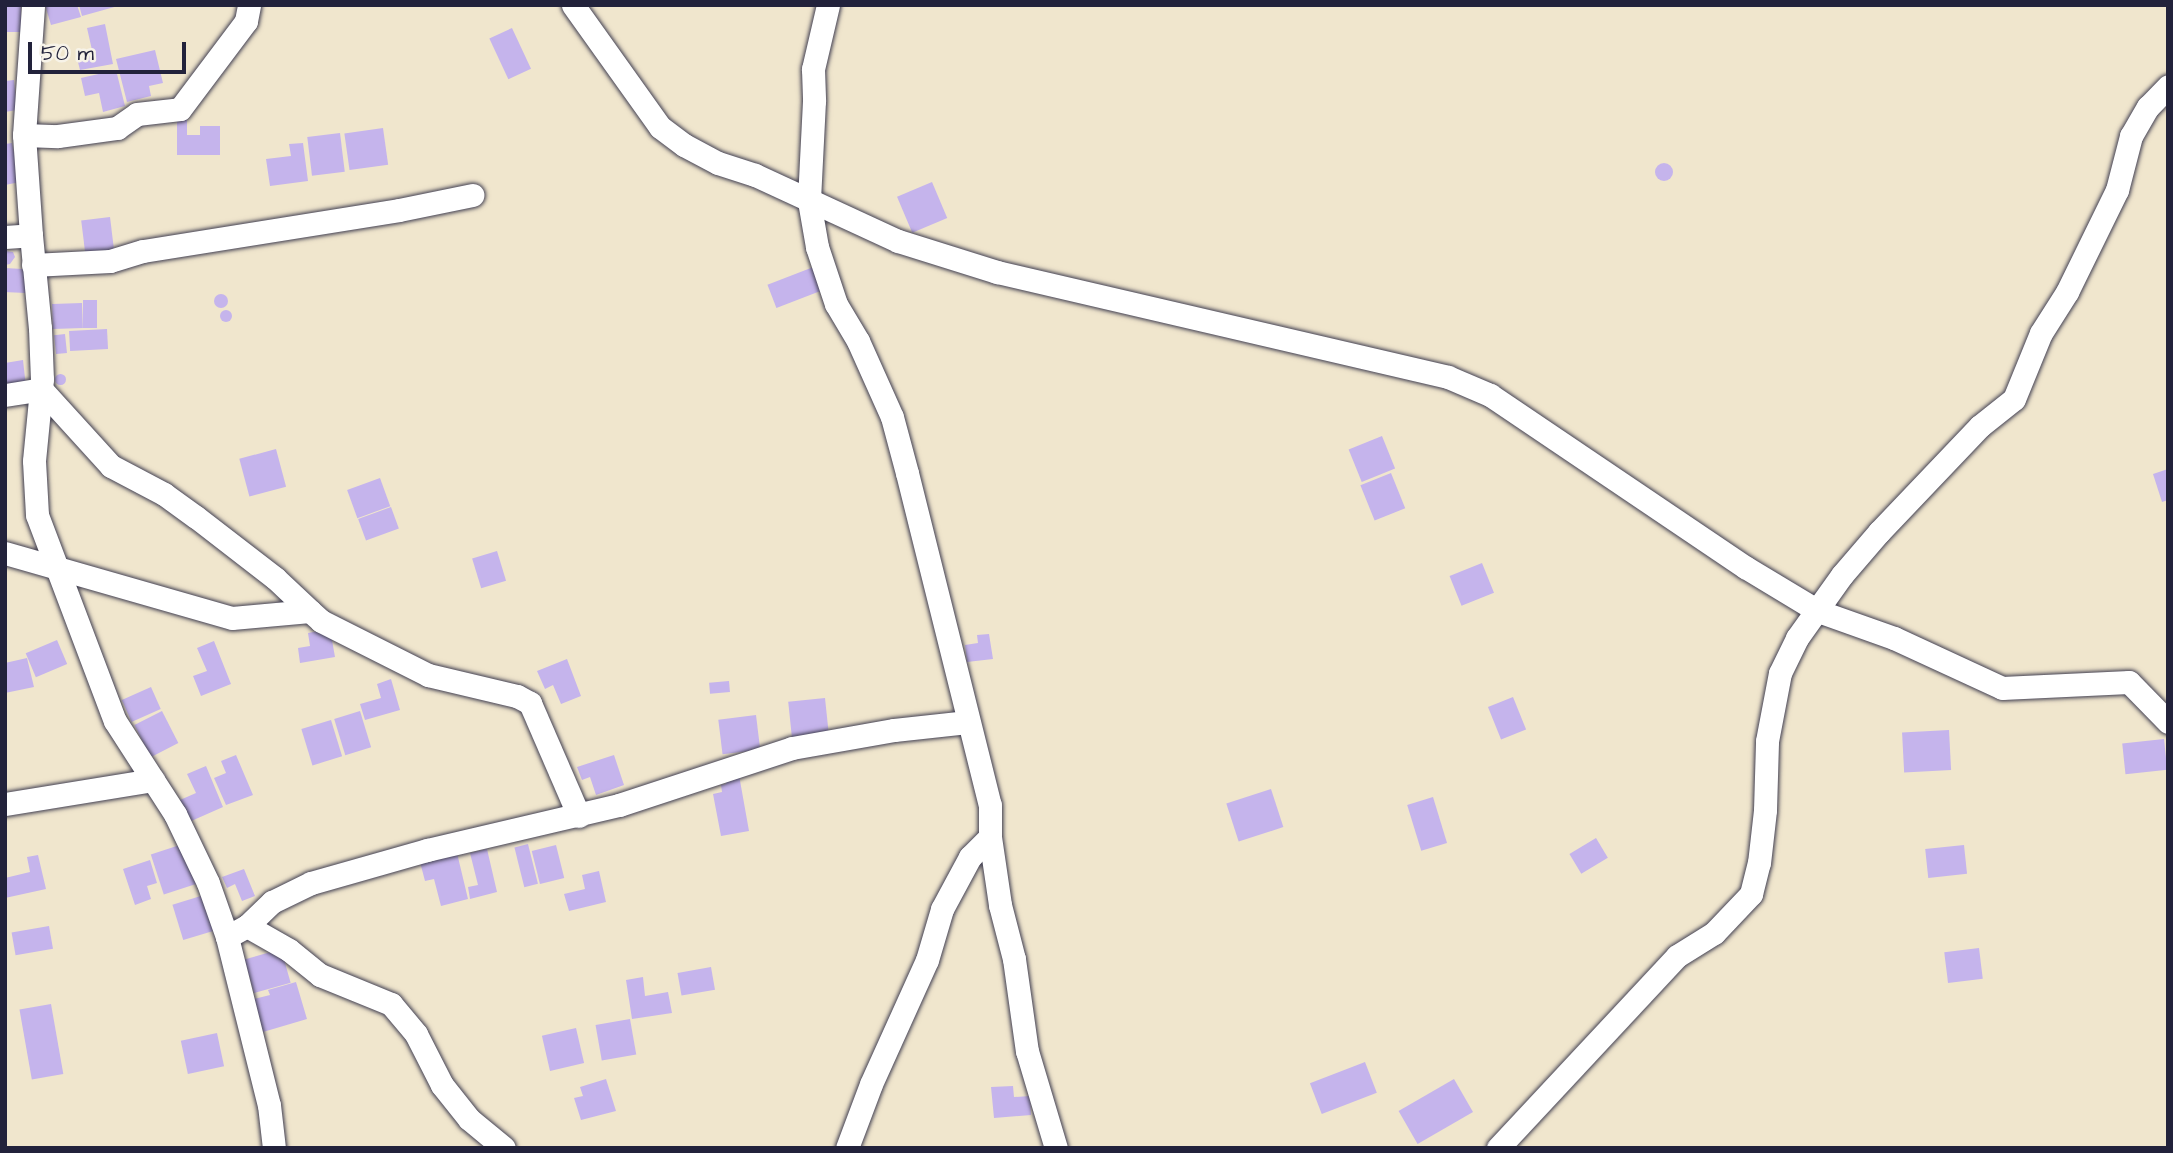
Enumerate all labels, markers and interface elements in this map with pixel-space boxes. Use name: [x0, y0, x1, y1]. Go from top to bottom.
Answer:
scale bar: [32, 28, 189, 72]
text: 50 m: [41, 39, 94, 68]

